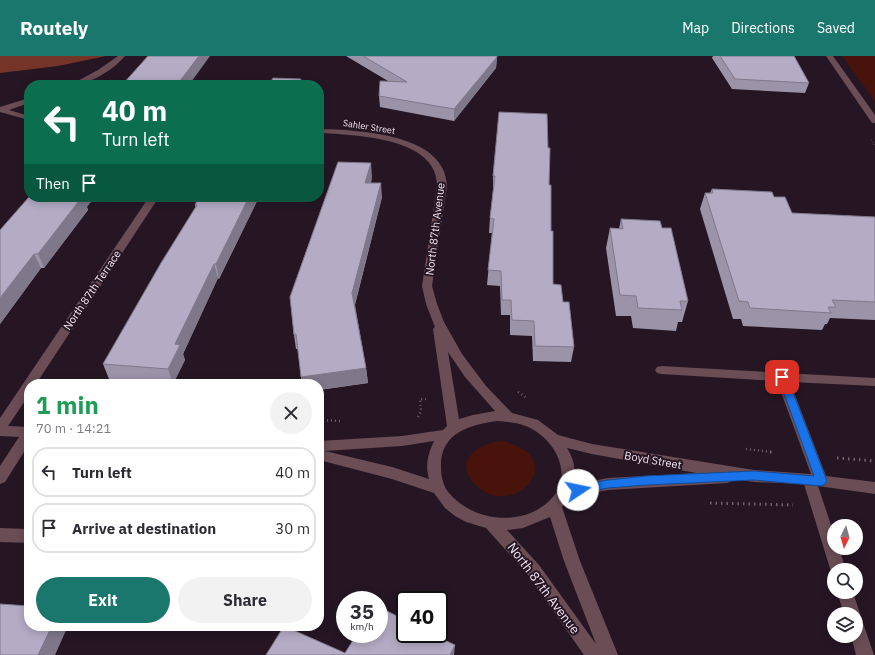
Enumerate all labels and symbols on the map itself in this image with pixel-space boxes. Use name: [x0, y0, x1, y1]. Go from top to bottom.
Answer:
street label: Sahler Street: [342, 117, 396, 136]
street label: North 87th Avenue: [422, 182, 448, 276]
street label: North 87th Terrace: [60, 247, 124, 333]
pin: [765, 360, 799, 394]
street label: Boyd Street: [623, 448, 683, 472]
position arrow: [557, 469, 599, 511]
north arrow: [827, 519, 863, 555]
street label: North 87th Avenue: [504, 539, 584, 637]
speed limit sign: 40: [396, 591, 448, 643]

